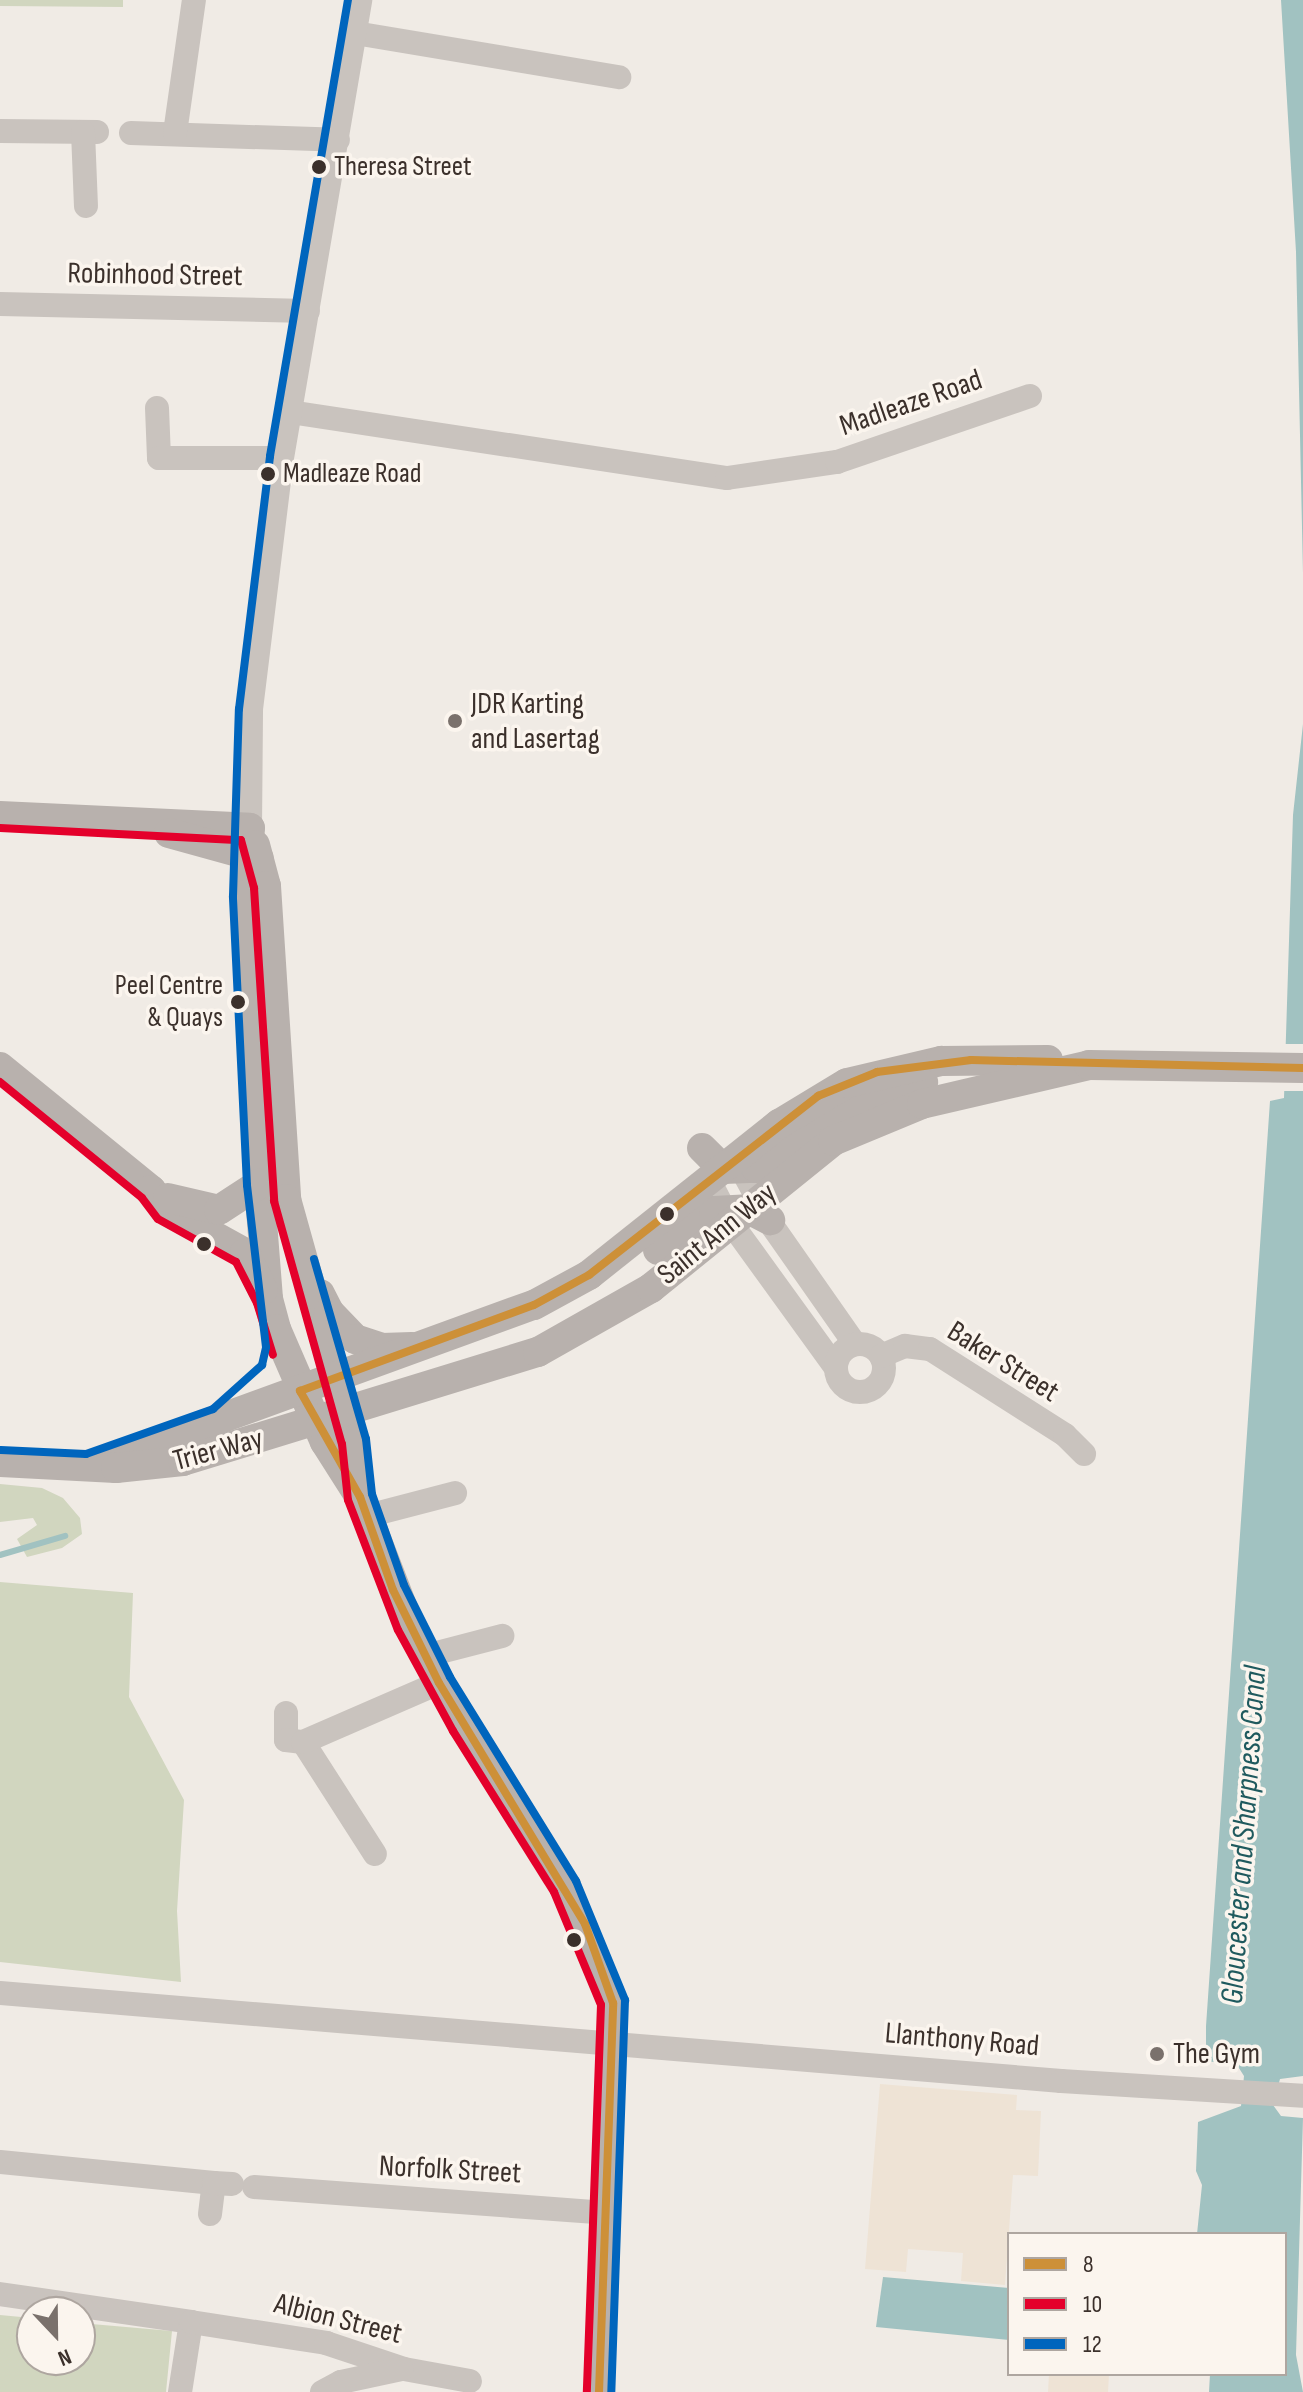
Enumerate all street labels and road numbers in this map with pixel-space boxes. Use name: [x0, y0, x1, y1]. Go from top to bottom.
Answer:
street label: Robinhood Street: [67, 255, 243, 295]
street label: Madleaze Road: [835, 362, 987, 444]
street label: Saint Ann Way: [650, 1175, 784, 1293]
street label: Baker Street: [941, 1314, 1065, 1410]
street label: Trier Way: [169, 1421, 267, 1479]
street label: Llanthony Road: [883, 2015, 1041, 2065]
street label: Norfolk Street: [378, 2148, 522, 2192]
street label: Albion Street: [270, 2286, 406, 2352]

